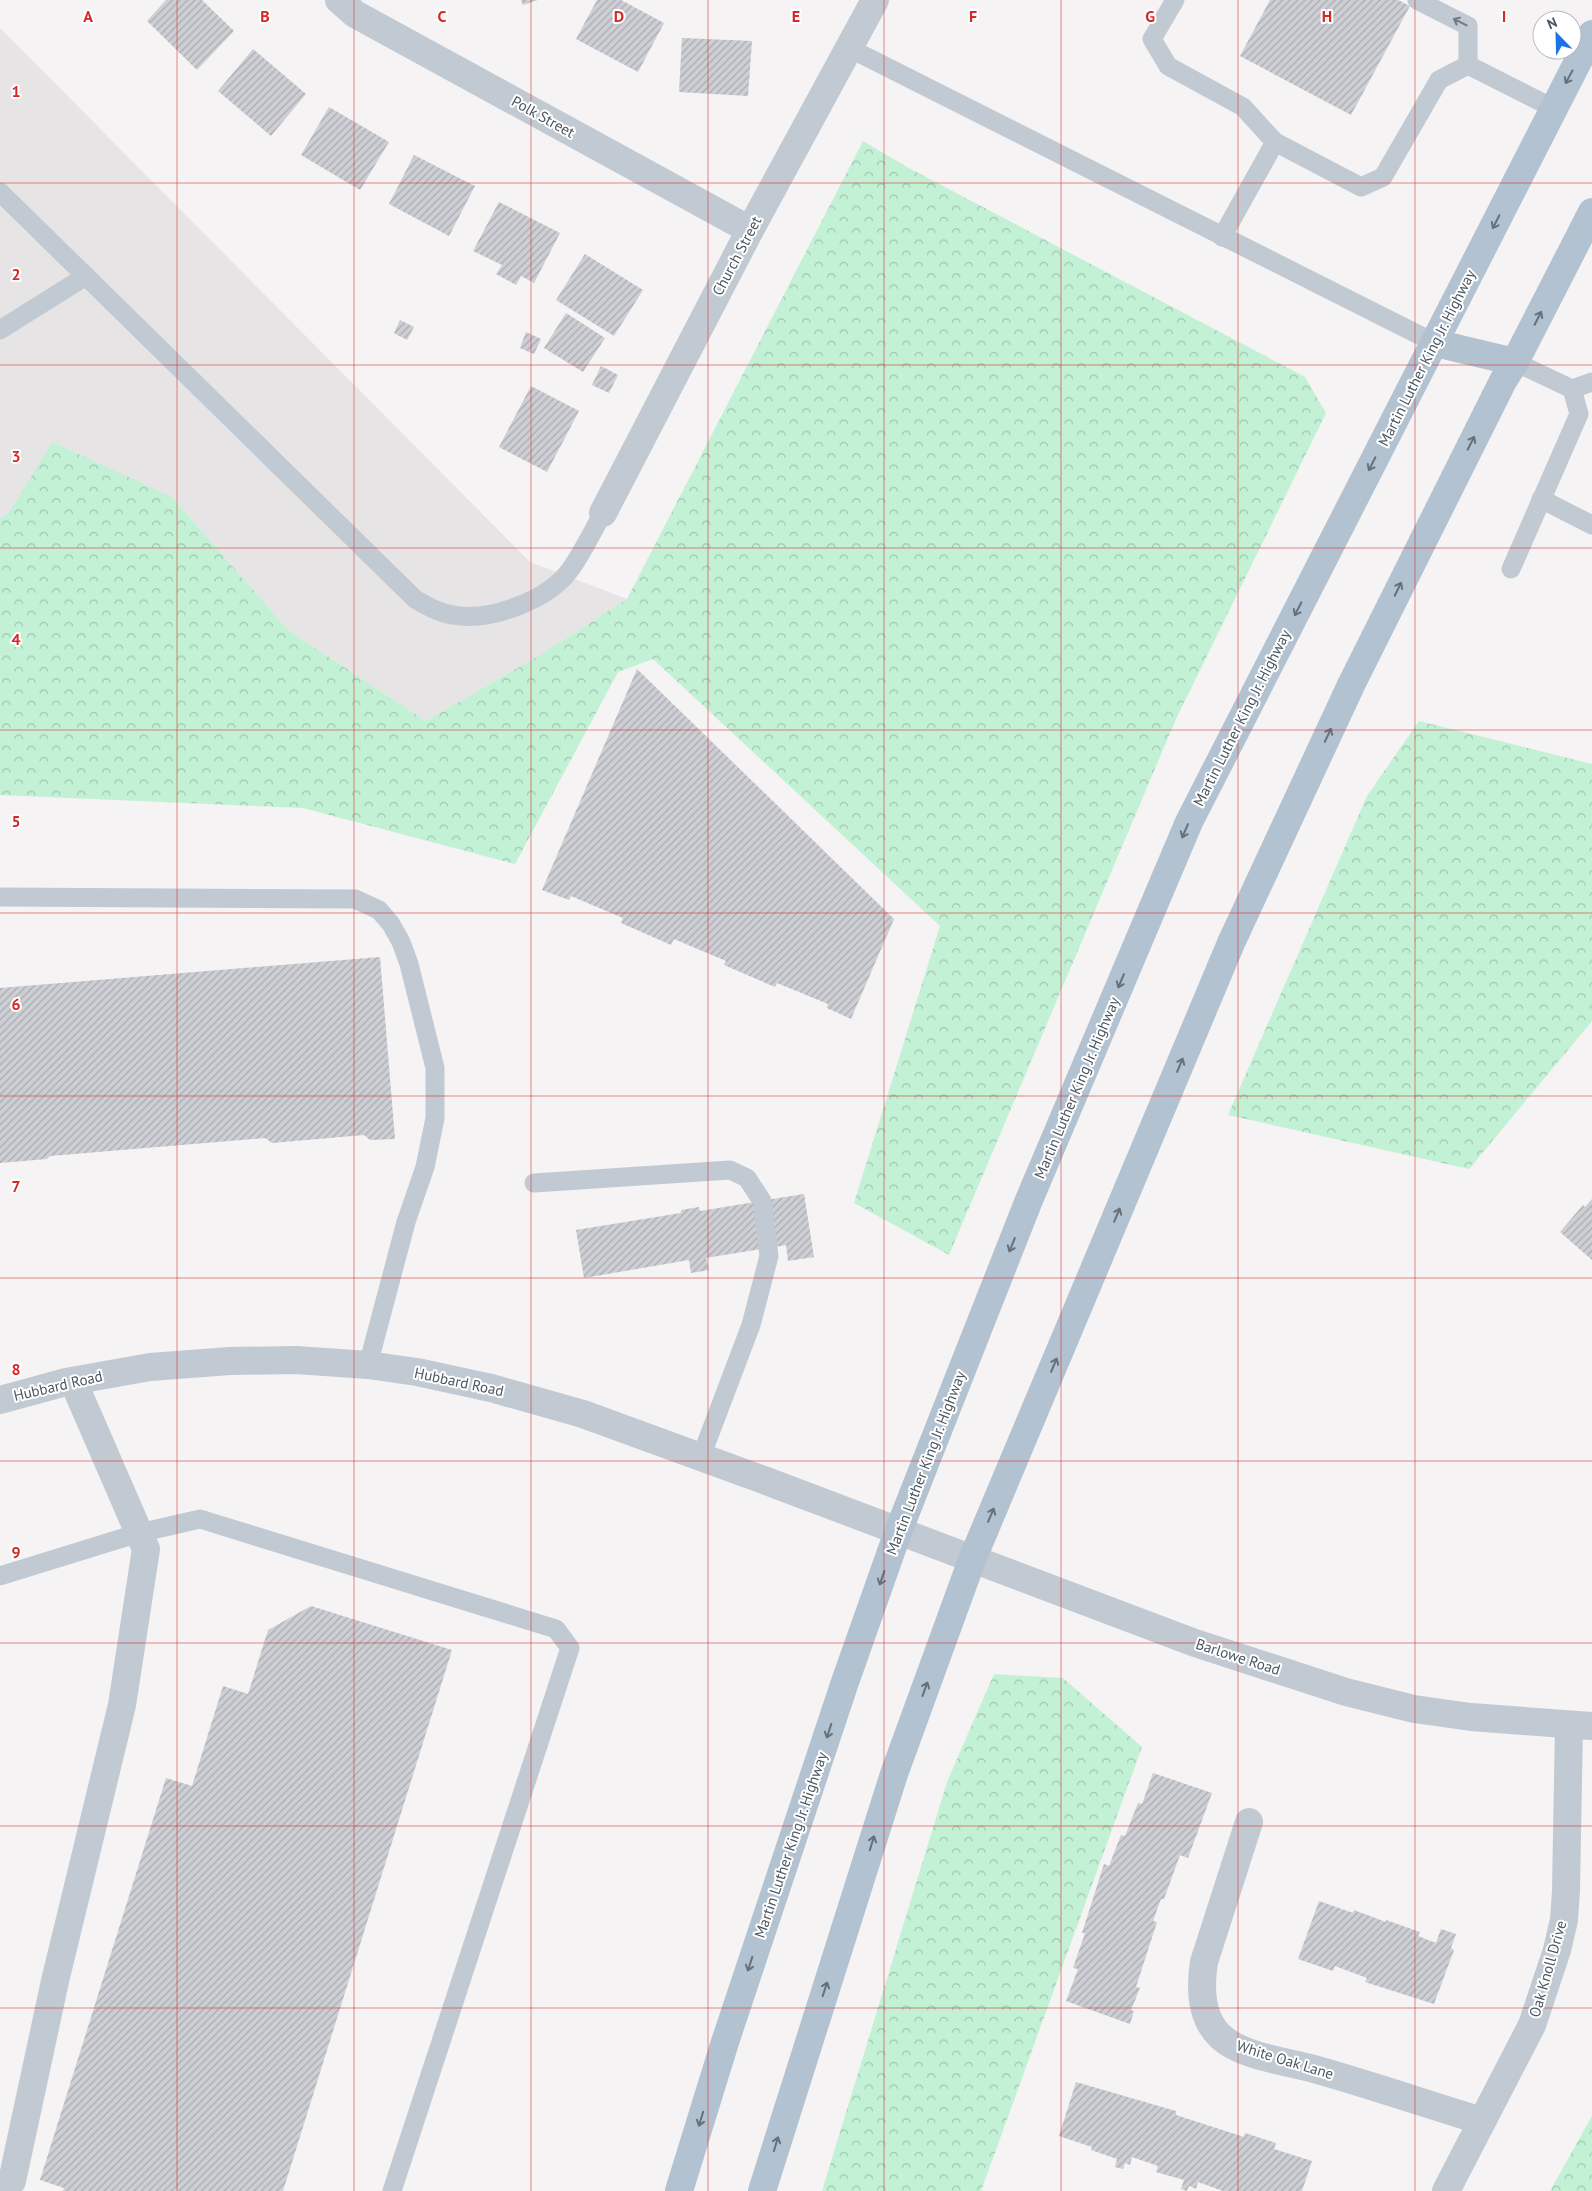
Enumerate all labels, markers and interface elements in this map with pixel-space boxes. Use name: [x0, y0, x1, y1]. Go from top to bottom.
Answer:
text: A: [83, 6, 93, 26]
text: B: [260, 6, 270, 26]
text: C: [438, 6, 447, 26]
text: D: [614, 6, 624, 26]
text: E: [792, 6, 800, 26]
text: F: [969, 6, 977, 26]
text: G: [1145, 6, 1155, 26]
text: H: [1322, 6, 1332, 26]
text: I: [1502, 6, 1506, 26]
north arrow: [1532, 10, 1582, 60]
text: N: [1544, 13, 1560, 33]
one-way arrow: [1453, 17, 1468, 26]
one-way arrow: [1564, 69, 1573, 84]
text: 1: [11, 81, 21, 101]
street label: Polk Street: [508, 91, 578, 142]
street label: Church Street: [708, 213, 765, 299]
one-way arrow: [1490, 214, 1500, 229]
text: 2: [11, 264, 21, 284]
street label: Martin Luther King Jr. Highway: [1374, 266, 1479, 449]
one-way arrow: [1533, 311, 1543, 326]
one-way arrow: [1466, 436, 1476, 451]
text: 3: [11, 446, 21, 466]
one-way arrow: [1367, 456, 1376, 471]
one-way arrow: [1394, 581, 1404, 596]
one-way arrow: [1293, 601, 1303, 616]
street label: Martin Luther King Jr. Highway: [1189, 626, 1294, 809]
text: 4: [11, 629, 21, 649]
one-way arrow: [1324, 728, 1333, 743]
text: 5: [11, 811, 21, 831]
one-way arrow: [1179, 823, 1189, 838]
one-way arrow: [1116, 973, 1126, 988]
text: 6: [11, 994, 21, 1014]
street label: Martin Luther King Jr. Highway: [1030, 994, 1123, 1182]
one-way arrow: [1175, 1058, 1185, 1073]
text: 7: [11, 1176, 21, 1196]
one-way arrow: [1112, 1208, 1122, 1223]
one-way arrow: [1006, 1237, 1016, 1252]
one-way arrow: [1050, 1357, 1059, 1372]
text: 8: [11, 1359, 21, 1379]
street label: Hubbard Road: [413, 1363, 505, 1400]
street label: Hubbard Road: [12, 1366, 104, 1405]
street label: Martin Luther King Jr. Highway: [882, 1368, 969, 1558]
one-way arrow: [987, 1507, 996, 1523]
text: 9: [11, 1542, 21, 1562]
one-way arrow: [877, 1569, 886, 1585]
street label: Barlowe Road: [1193, 1634, 1283, 1679]
one-way arrow: [921, 1682, 930, 1697]
one-way arrow: [824, 1723, 833, 1739]
street label: Martin Luther King Jr. Highway: [750, 1749, 831, 1940]
one-way arrow: [868, 1835, 878, 1851]
street label: Oak Knoll Drive: [1525, 1918, 1570, 2019]
one-way arrow: [745, 1956, 755, 1972]
one-way arrow: [821, 1982, 830, 1998]
street label: White Oak Lane: [1234, 2036, 1336, 2083]
one-way arrow: [695, 2111, 705, 2127]
one-way arrow: [772, 2137, 781, 2153]

